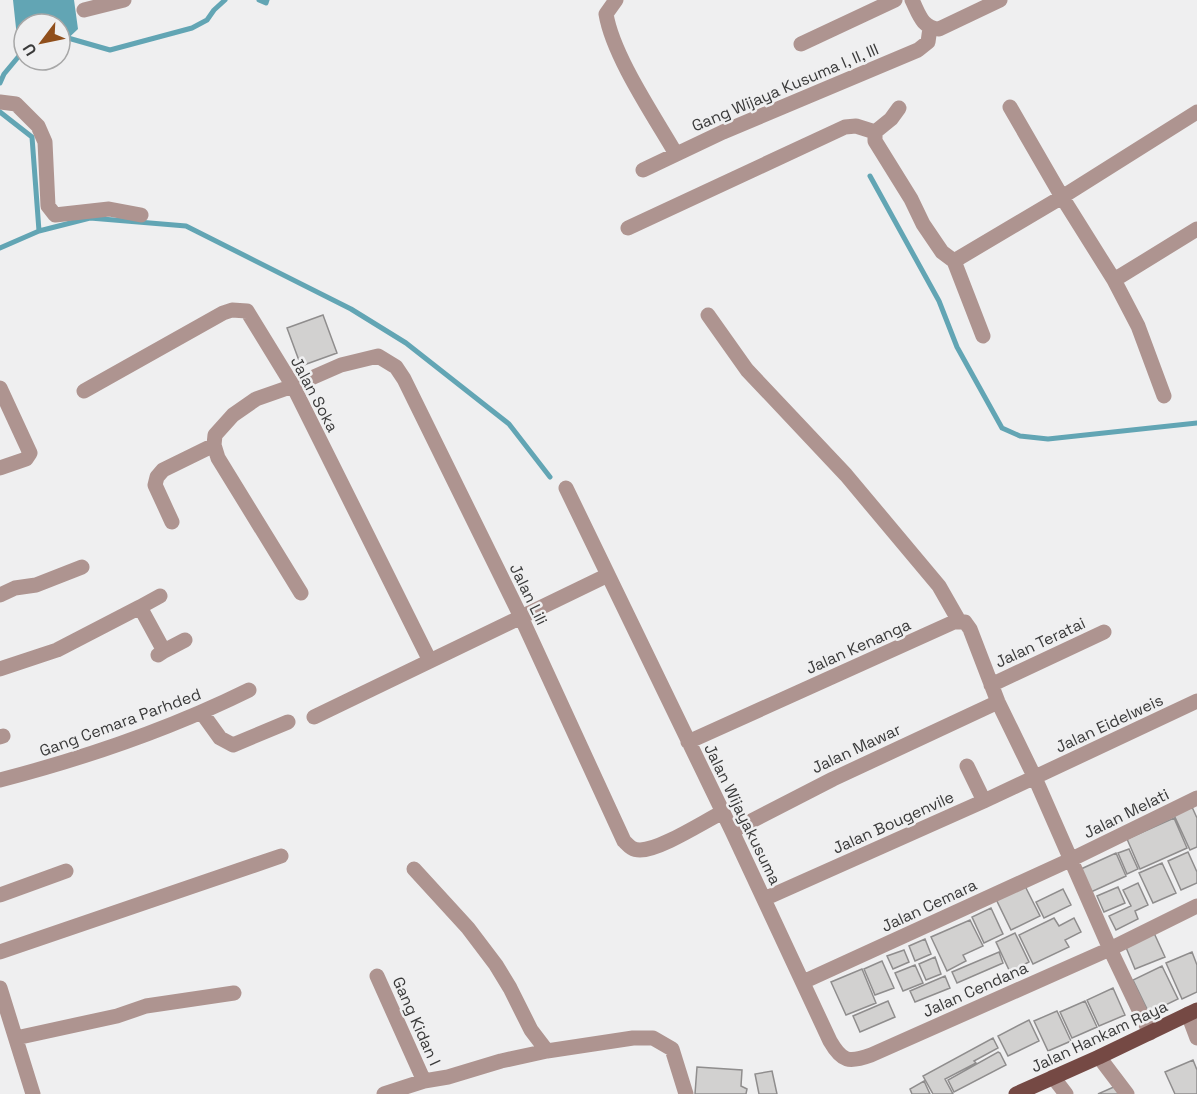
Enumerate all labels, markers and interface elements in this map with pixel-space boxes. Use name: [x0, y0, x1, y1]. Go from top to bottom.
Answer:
north arrow: [12, 12, 72, 72]
street label: Gang Wijaya Kusuma I, II, III: [689, 38, 882, 136]
text: U: [18, 40, 41, 60]
street label: Jalan Soka: [286, 353, 343, 436]
street label: Jalan Lili: [505, 560, 552, 628]
street label: Jalan Teratai: [992, 612, 1089, 672]
street label: Jalan Kenanga: [803, 614, 914, 679]
street label: Gang Cemara Parhded: [37, 683, 204, 761]
street label: Jalan Eidelweis: [1052, 689, 1166, 758]
street label: Jalan Mawar: [808, 719, 904, 778]
street label: Jalan Wijayakusuma: [699, 740, 786, 888]
street label: Jalan Melati: [1080, 784, 1172, 843]
street label: Jalan Bougenvile: [829, 786, 957, 859]
street label: Jalan Cemara: [878, 874, 980, 937]
street label: Jalan Cendana: [919, 957, 1031, 1022]
street label: Gang Kidan I: [388, 974, 445, 1069]
street label: Jalan Hankam Raya: [1028, 996, 1171, 1077]

